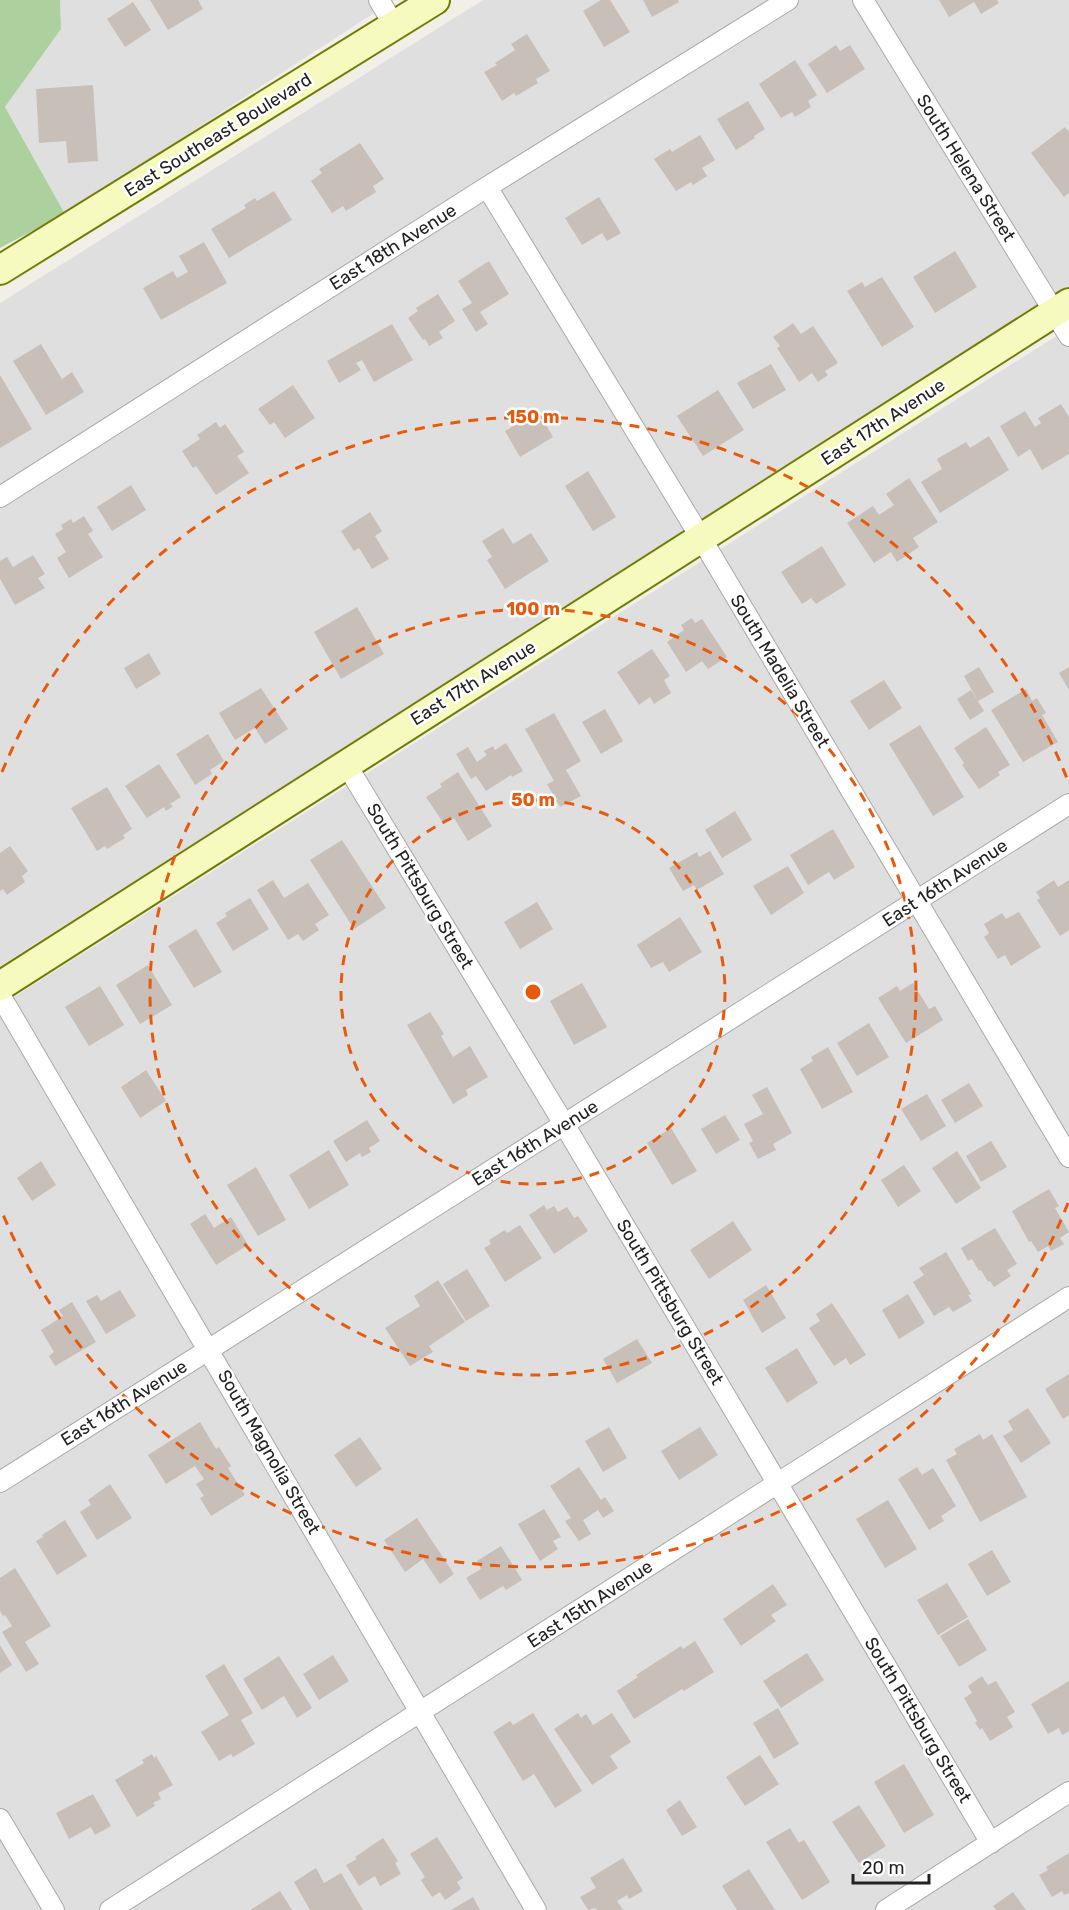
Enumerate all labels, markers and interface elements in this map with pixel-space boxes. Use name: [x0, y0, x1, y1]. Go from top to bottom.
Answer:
street label: East Southeast Boulevard: [120, 68, 316, 202]
street label: South Helena Street: [912, 90, 1020, 246]
street label: East 18th Avenue: [325, 199, 461, 295]
street label: East 17th Avenue: [817, 374, 949, 470]
text: 150 m: [506, 406, 560, 428]
street label: South Madelia Street: [726, 590, 834, 752]
text: 100 m: [506, 598, 560, 620]
street label: East 17th Avenue: [406, 636, 540, 730]
text: 50 m: [511, 789, 555, 811]
street label: South Pittsburg Street: [362, 799, 478, 973]
street label: East 16th Avenue: [878, 834, 1012, 932]
centre of rings: [523, 982, 543, 1002]
street label: East 16th Avenue: [468, 1095, 602, 1191]
street label: South Pittsburg Street: [612, 1215, 728, 1389]
street label: East 16th Avenue: [57, 1355, 191, 1451]
street label: South Magnolia Street: [213, 1366, 325, 1538]
street label: East 15th Avenue: [523, 1555, 657, 1653]
street label: South Pittsburg Street: [860, 1633, 976, 1807]
scale bar: [853, 1847, 930, 1885]
text: 20 m: [862, 1857, 904, 1879]

